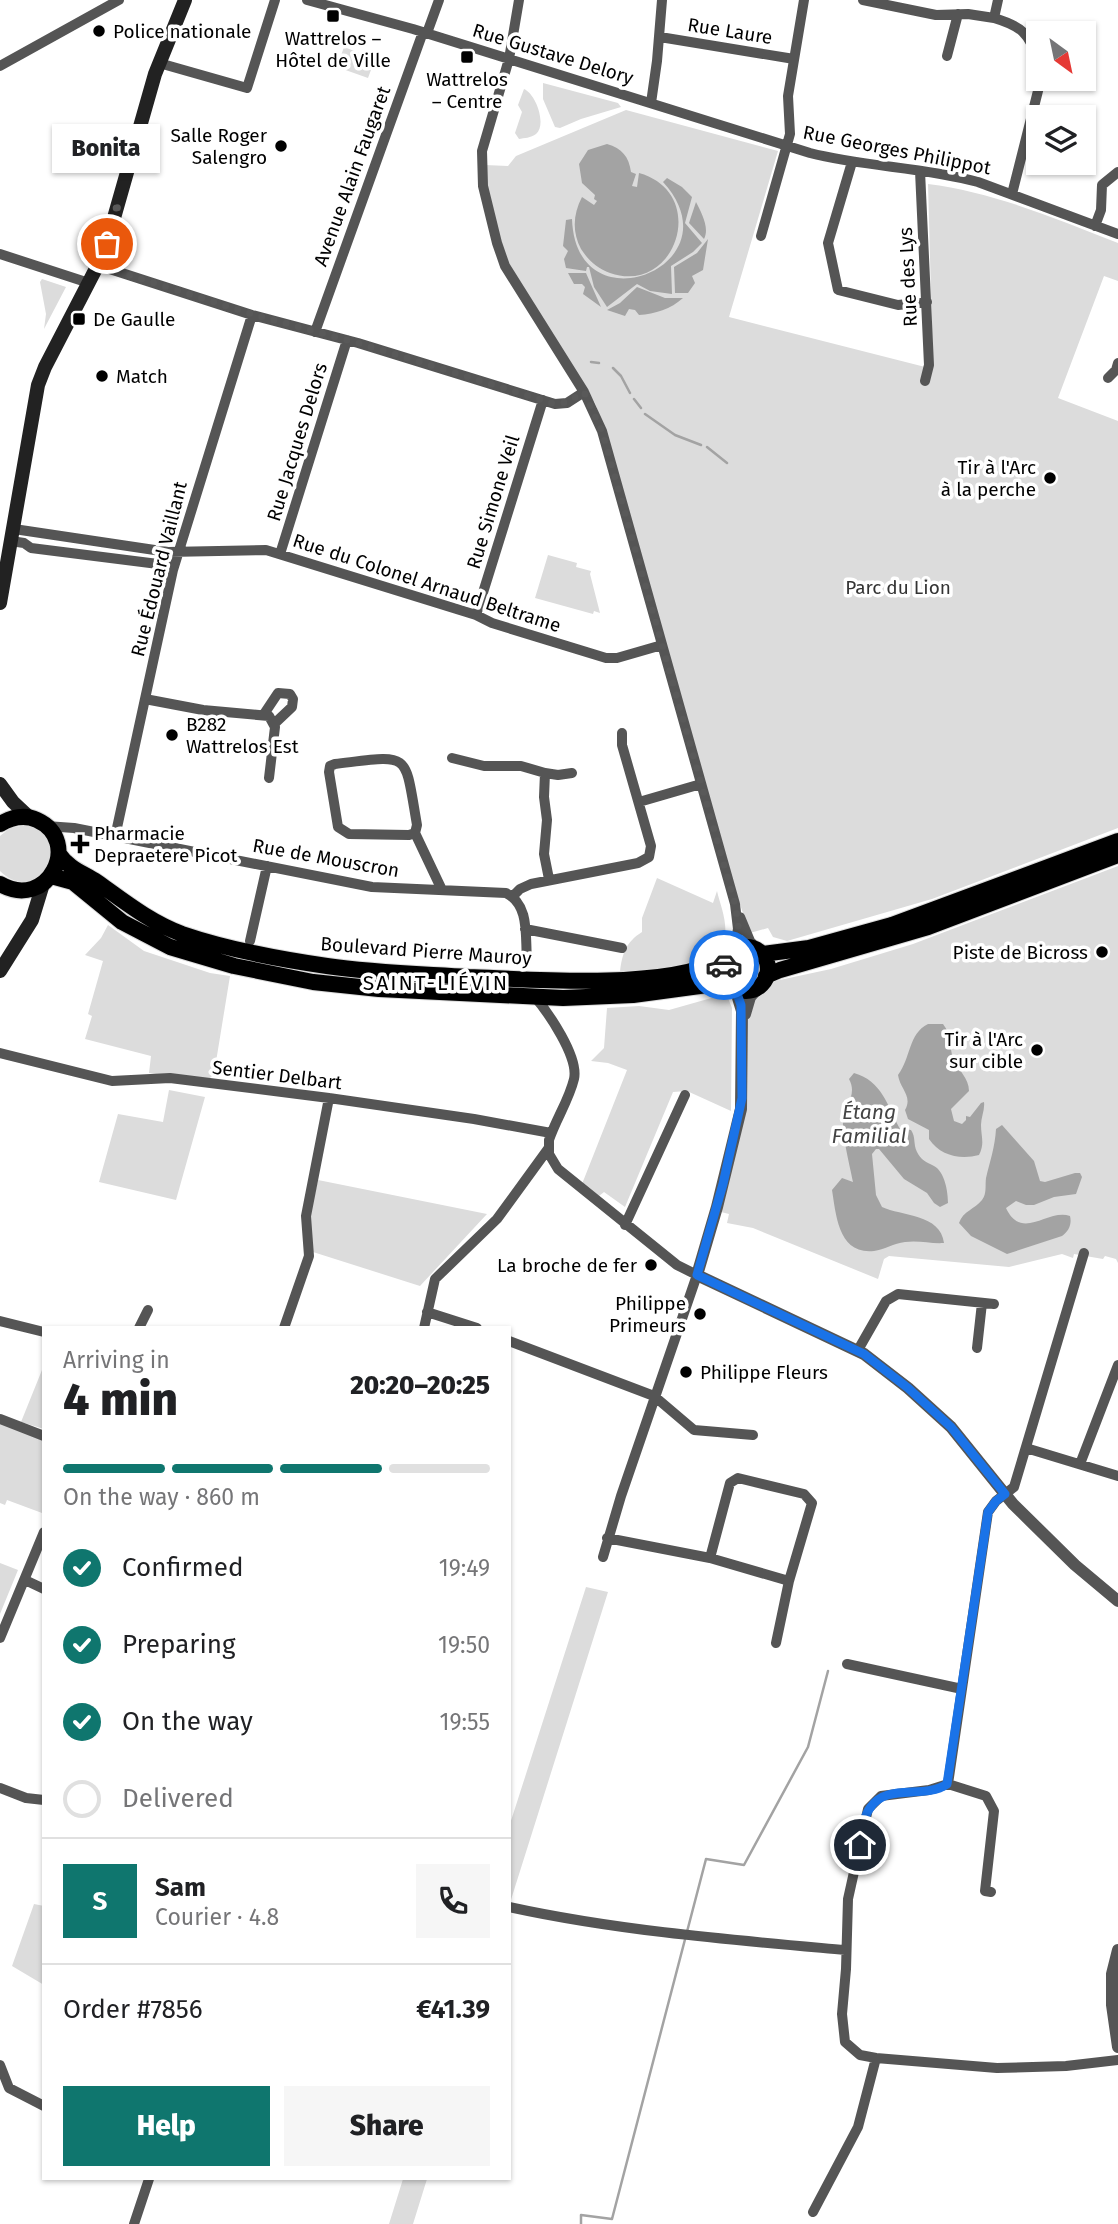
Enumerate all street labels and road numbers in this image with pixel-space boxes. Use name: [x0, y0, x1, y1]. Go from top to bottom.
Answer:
street label: Rue Laure: [686, 13, 774, 49]
street label: Rue Gustave Delory: [470, 19, 637, 90]
street label: Avenue Alain Faugaret: [309, 83, 395, 269]
street label: Rue Georges Philippot: [801, 121, 993, 180]
street label: Rue des Lys: [894, 226, 922, 327]
street label: Rue Jacques Delors: [262, 360, 332, 524]
street label: Rue Simone Veil: [462, 432, 524, 572]
street label: Rue Édouard Vaillant: [126, 479, 192, 659]
street label: Rue du Colonel Arnaud Beltrame: [290, 529, 564, 637]
street label: Rue de Mouscron: [251, 834, 401, 882]
street label: Boulevard Pierre Mauroy: [320, 932, 533, 970]
street label: Sentier Delbart: [211, 1056, 343, 1094]

